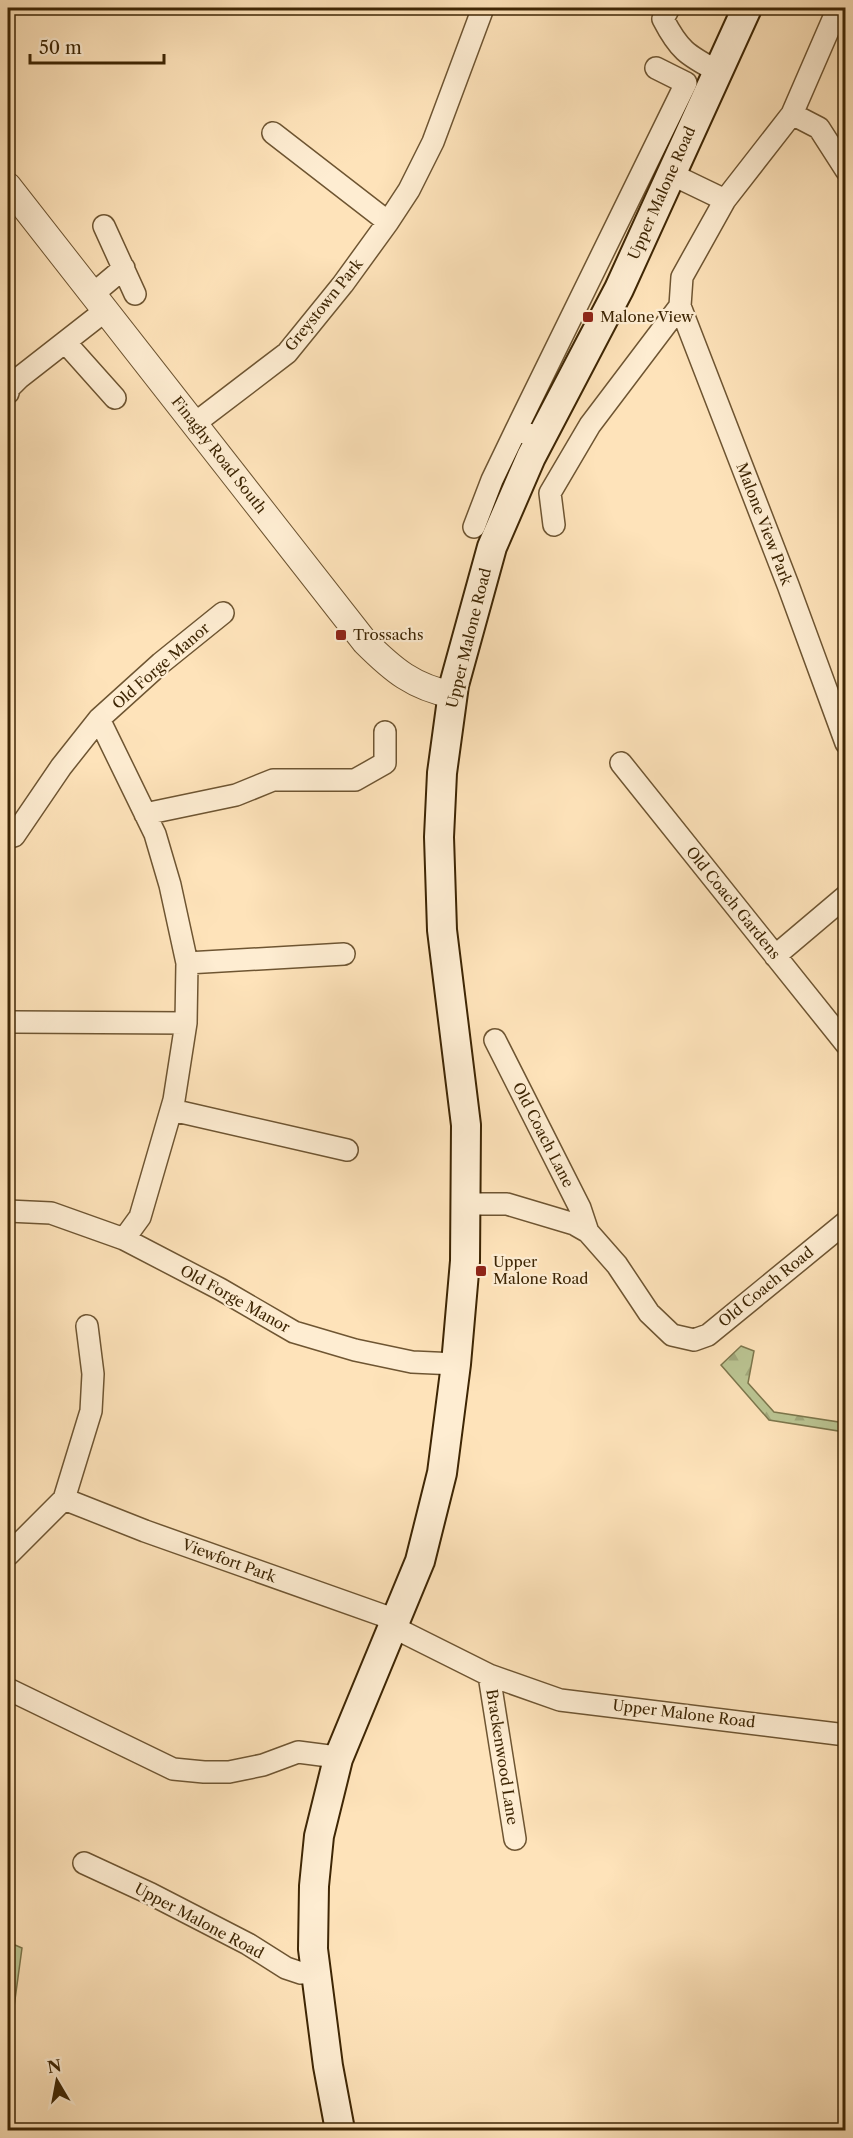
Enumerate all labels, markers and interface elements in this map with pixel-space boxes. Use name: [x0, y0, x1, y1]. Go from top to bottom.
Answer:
scale bar: [30, 27, 164, 65]
text: 50 m: [39, 37, 82, 59]
street label: Upper Malone Road: [624, 123, 699, 262]
street label: Greystown Park: [281, 254, 367, 355]
place label: Malone View: [600, 307, 694, 326]
marker: Malone View: [581, 310, 595, 324]
street label: Finaghy Road South: [168, 392, 271, 518]
street label: Malone View Park: [732, 460, 797, 589]
street label: Upper Malone Road: [442, 566, 495, 710]
street label: Old Forge Manor: [108, 618, 214, 713]
place label: Trossachs: [353, 625, 423, 644]
marker: Trossachs: [334, 628, 348, 642]
street label: Old Coach Gardens: [682, 843, 785, 963]
street label: Old Coach Lane: [509, 1079, 578, 1190]
street label: Old Coach Road: [714, 1242, 817, 1331]
place label: Upper Malone Road: [493, 1252, 588, 1288]
street label: Old Forge Manor: [177, 1261, 294, 1337]
marker: Upper Malone Road: [474, 1264, 488, 1278]
street label: Viewfort Park: [179, 1534, 280, 1587]
street label: Brackenwood Lane: [482, 1688, 523, 1826]
street label: Upper Malone Road: [612, 1695, 756, 1732]
street label: Upper Malone Road: [131, 1878, 267, 1963]
north arrow: [27, 2051, 87, 2111]
text: N: [46, 2055, 63, 2077]

